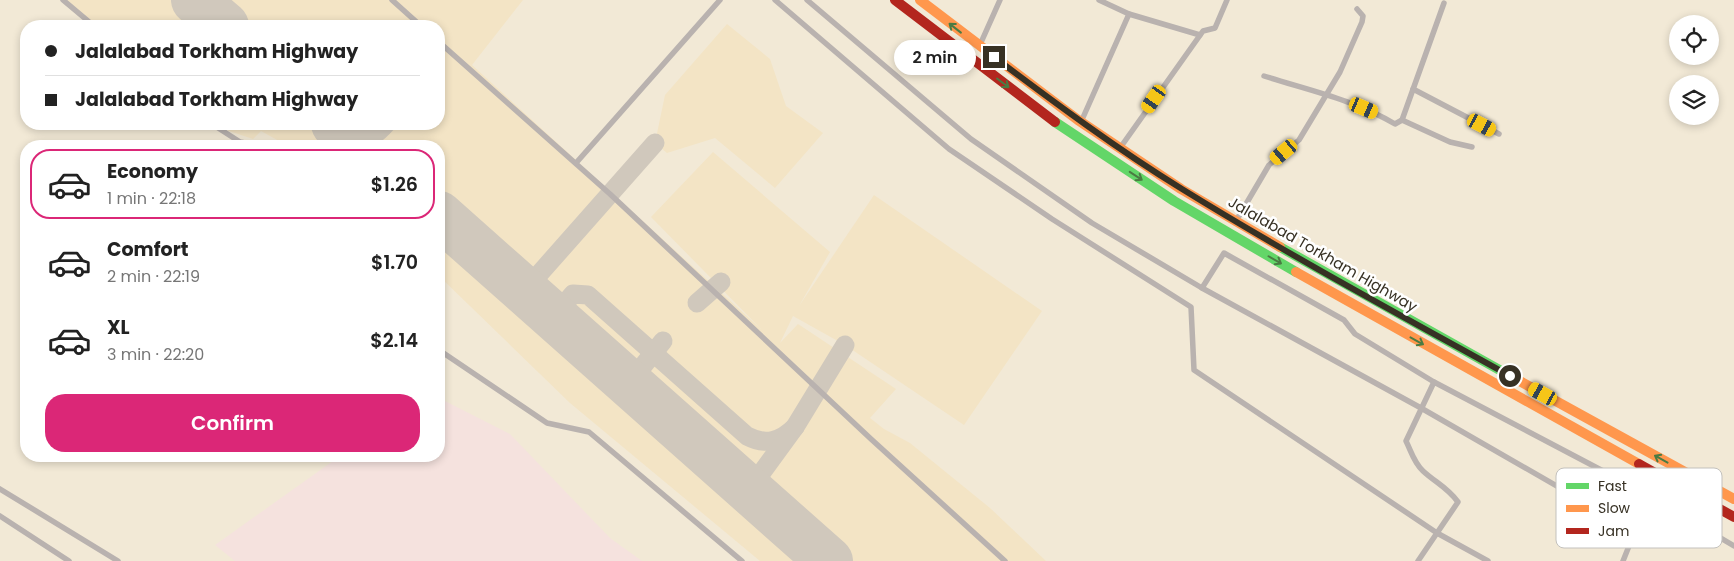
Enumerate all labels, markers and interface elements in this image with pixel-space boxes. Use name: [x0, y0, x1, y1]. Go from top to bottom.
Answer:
map controls: [1669, 15, 1719, 125]
button: locate: [1669, 15, 1719, 65]
one-way arrow: [949, 23, 962, 34]
text: Jalalabad Torkham Highway: [75, 38, 358, 65]
callout: 2 min: [894, 40, 976, 74]
text: 2 min: [913, 46, 957, 69]
route end: [983, 46, 1005, 68]
button: layers: [1669, 75, 1719, 125]
one-way arrow: [996, 78, 1009, 89]
car: [1139, 82, 1168, 116]
text: Jalalabad Torkham Highway: [75, 86, 358, 113]
car: [1347, 95, 1380, 121]
car: [1465, 111, 1498, 139]
car: [1267, 137, 1300, 167]
text: Economy: [107, 158, 198, 185]
icon: car: [47, 162, 92, 207]
text: $1.26: [371, 171, 418, 198]
one-way arrow: [1129, 172, 1143, 182]
text: 1 min · 22:18: [107, 187, 196, 210]
street label: Jalalabad Torkham Highway: [1225, 191, 1422, 317]
text: Comfort: [107, 236, 189, 263]
icon: car: [47, 240, 92, 285]
text: $1.70: [371, 249, 418, 276]
one-way arrow: [1268, 256, 1282, 266]
text: 2 min · 22:19: [107, 265, 200, 288]
text: XL: [107, 314, 130, 341]
icon: car: [47, 318, 92, 363]
text: $2.14: [370, 327, 418, 354]
one-way arrow: [1409, 336, 1424, 346]
text: 3 min · 22:20: [107, 343, 204, 366]
route start: [1499, 365, 1521, 387]
car: [1526, 380, 1559, 408]
button: Confirm: [45, 394, 420, 452]
one-way arrow: [1654, 453, 1668, 463]
legend: [1556, 468, 1722, 548]
text: Fast: [1598, 476, 1627, 496]
text: Slow: [1598, 498, 1631, 518]
text: Jam: [1598, 521, 1629, 541]

